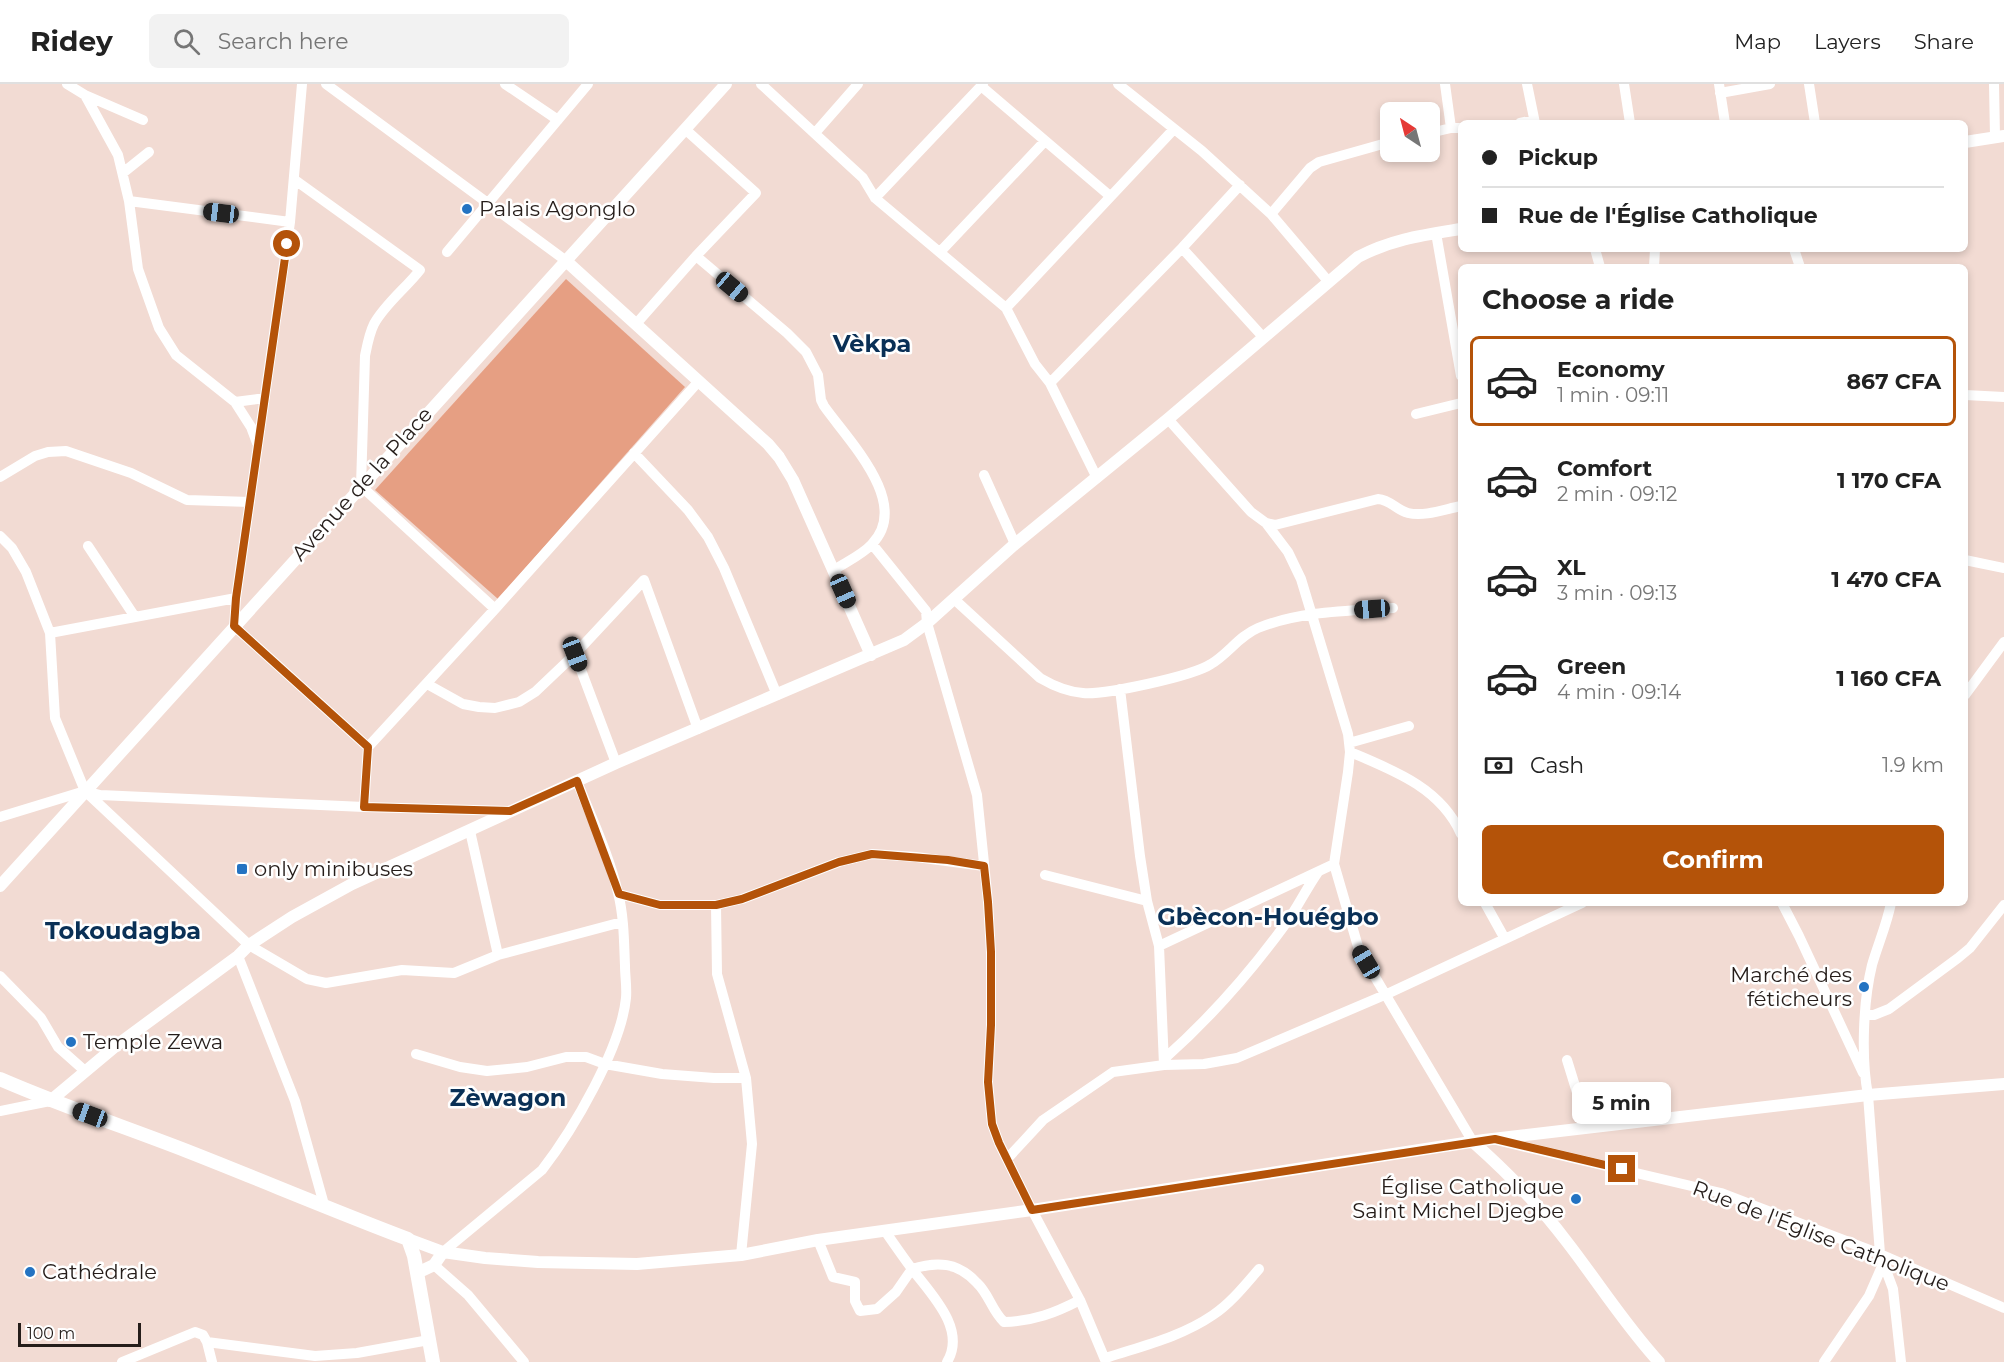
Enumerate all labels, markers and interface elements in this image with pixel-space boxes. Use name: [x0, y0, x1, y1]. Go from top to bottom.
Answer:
search box: [149, 14, 569, 68]
text: Ridey: [30, 24, 113, 58]
icon: search: [170, 25, 203, 58]
text: Search here: [218, 28, 349, 55]
text: Map: [1734, 29, 1781, 54]
text: Layers: [1814, 29, 1881, 54]
text: Share: [1914, 29, 1974, 54]
north arrow: [1380, 102, 1440, 162]
map controls: [1380, 102, 1440, 162]
text: Pickup: [1518, 144, 1598, 171]
place label: Palais Agonglo: [479, 196, 636, 221]
car: [202, 202, 240, 224]
marker: Palais Agonglo: [460, 202, 474, 216]
text: Rue de l'Église Catholique: [1518, 202, 1818, 229]
route start: [273, 230, 300, 257]
car: [712, 269, 752, 305]
text: Choose a ride: [1482, 283, 1674, 316]
district label: Vèkpa: [832, 329, 911, 358]
icon: car: [1485, 354, 1539, 408]
text: Economy: [1557, 356, 1665, 383]
text: 867 CFA: [1846, 368, 1941, 395]
text: 1 min · 09:11: [1557, 383, 1669, 407]
street label: Avenue de la Place: [286, 402, 437, 566]
icon: car: [1485, 453, 1539, 507]
text: Comfort: [1557, 455, 1652, 482]
text: 1 170 CFA: [1837, 467, 1941, 494]
text: 2 min · 09:12: [1557, 482, 1677, 506]
icon: car: [1485, 552, 1539, 606]
text: XL: [1557, 554, 1586, 581]
text: 1 470 CFA: [1831, 566, 1941, 593]
car: [827, 571, 859, 611]
text: 3 min · 09:13: [1557, 581, 1677, 605]
car: [1353, 599, 1391, 619]
car: [560, 634, 590, 674]
icon: car: [1485, 651, 1539, 705]
text: Green: [1557, 653, 1626, 680]
text: 1 160 CFA: [1836, 665, 1941, 692]
text: 4 min · 09:14: [1557, 680, 1681, 704]
icon: cash: [1482, 749, 1515, 782]
text: Cash: [1530, 752, 1584, 779]
text: 1.9 km: [1882, 753, 1944, 777]
button: Confirm: [1482, 825, 1944, 894]
place label: only minibuses: [254, 856, 413, 881]
marker: only minibuses: [235, 862, 249, 876]
district label: Gbècon-Houégbo: [1157, 902, 1379, 931]
district label: Tokoudagba: [45, 916, 201, 945]
car: [1349, 942, 1383, 982]
place label: Marché des féticheurs: [1730, 962, 1852, 1011]
marker: Marché des féticheurs: [1857, 980, 1871, 994]
place label: Temple Zewa: [83, 1029, 223, 1054]
marker: Temple Zewa: [64, 1035, 78, 1049]
callout: 5 min: [1572, 1082, 1672, 1124]
district label: Zèwagon: [450, 1083, 566, 1112]
text: 5 min: [1592, 1091, 1651, 1115]
car: [70, 1100, 110, 1130]
route end: [1608, 1155, 1635, 1182]
place label: Église Catholique Saint Michel Djegbe: [1352, 1174, 1564, 1223]
street label: Rue de l'Église Catholique: [1689, 1175, 1953, 1296]
marker: Église Catholique Saint Michel Djegbe: [1569, 1192, 1583, 1206]
place label: Cathédrale: [42, 1259, 157, 1284]
marker: Cathédrale: [23, 1265, 37, 1279]
scale bar: [18, 1320, 141, 1348]
text: 100 m: [27, 1324, 75, 1343]

